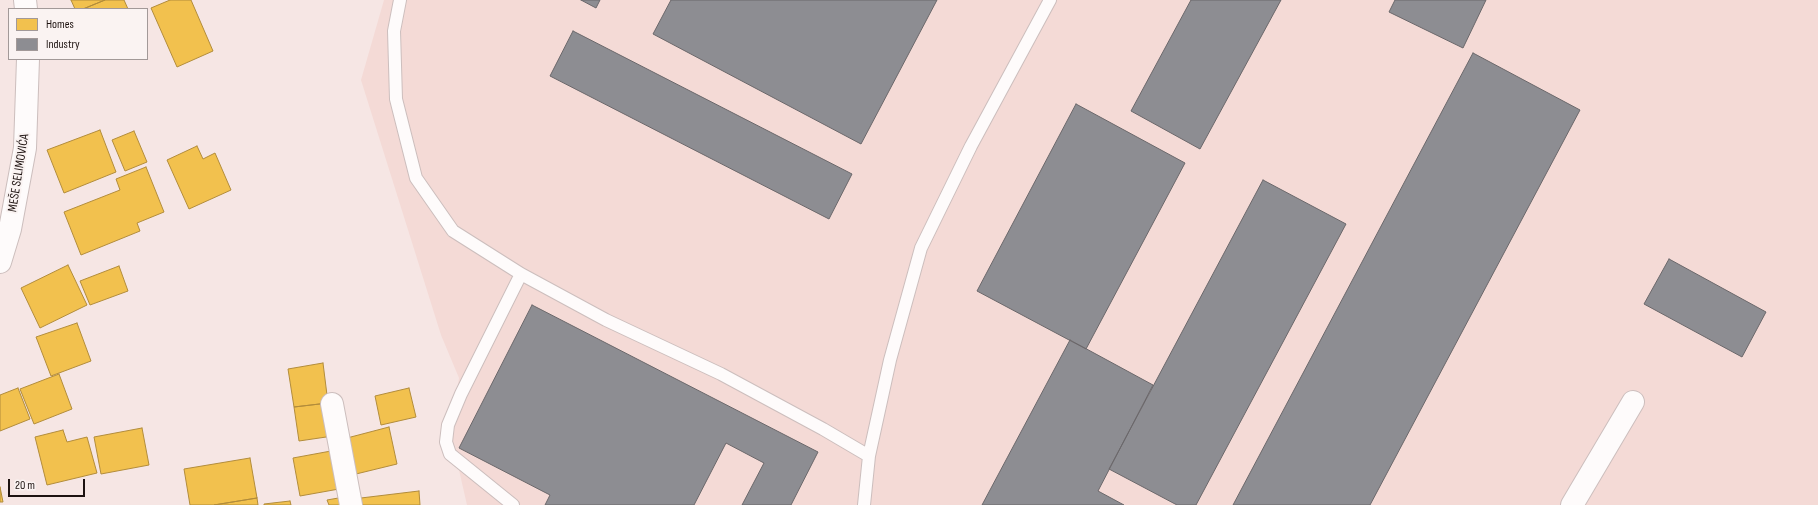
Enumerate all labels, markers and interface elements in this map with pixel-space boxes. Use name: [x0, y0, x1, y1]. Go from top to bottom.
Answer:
legend: [8, 8, 148, 60]
text: Homes: [46, 17, 74, 32]
text: Industry: [46, 37, 80, 52]
street label: MEŠE SELIMOVIĆA: [5, 133, 33, 213]
scale bar: [10, 471, 87, 497]
text: 20 m: [15, 478, 35, 493]

